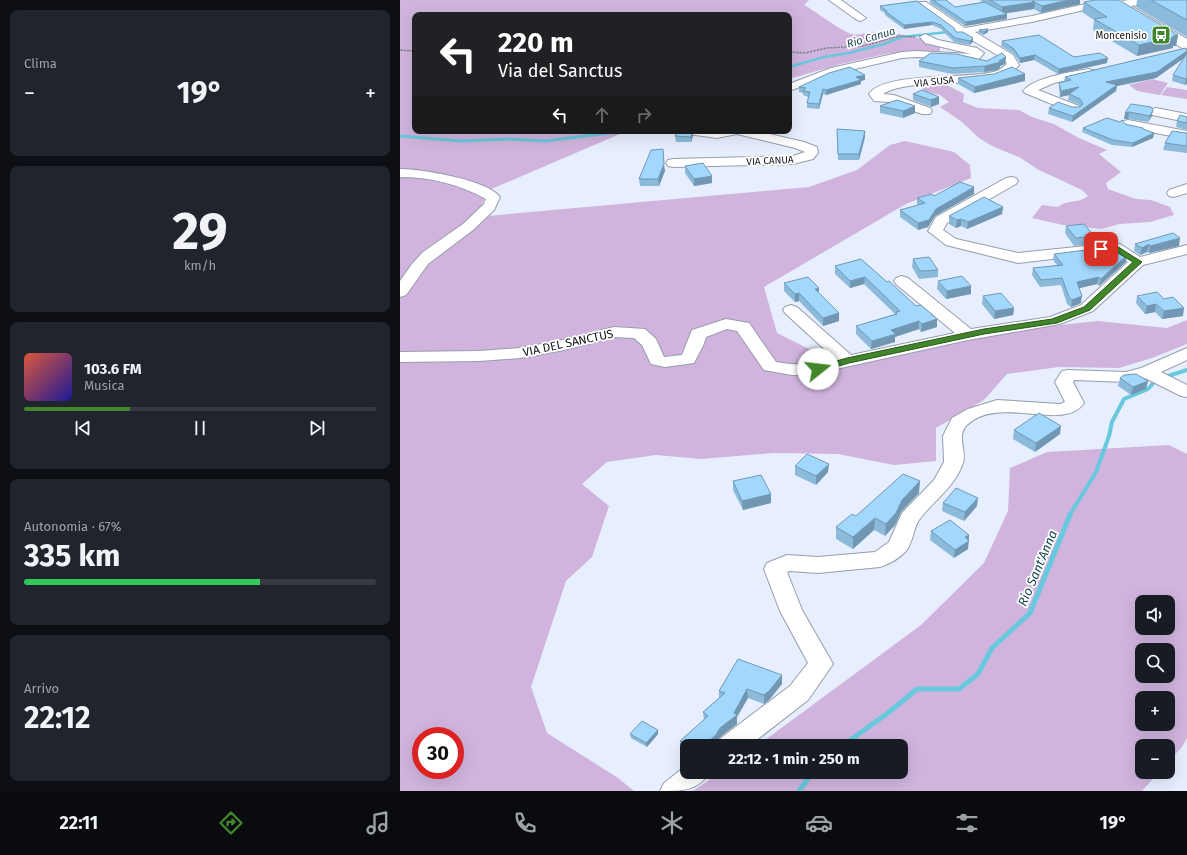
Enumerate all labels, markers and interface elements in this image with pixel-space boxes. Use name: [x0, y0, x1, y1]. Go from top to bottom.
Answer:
water label: Rio Canua: [845, 24, 897, 51]
bus stop icon: Moncenisio: [1150, 24, 1172, 46]
text: 220 m: [498, 26, 574, 59]
icon: left: [432, 28, 484, 80]
place label: Moncenisio: [1095, 30, 1147, 42]
text: Clima: [24, 56, 57, 71]
text: Via del Sanctus: [498, 60, 622, 82]
street label: VIA SUSA: [914, 74, 955, 90]
text: 19°: [177, 75, 223, 111]
text: −: [24, 80, 35, 107]
text: +: [365, 80, 376, 107]
icon: left: [549, 104, 571, 126]
icon: ahead: [591, 104, 613, 126]
icon: right: [633, 104, 655, 126]
street label: VIA CANUA: [746, 154, 794, 168]
text: 29: [172, 200, 228, 263]
pin: [1084, 232, 1118, 266]
icon: arrive: [1090, 238, 1112, 260]
text: km/h: [184, 258, 216, 273]
street label: VIA DEL SANCTUS: [521, 326, 615, 359]
position arrow: [797, 348, 839, 390]
text: 103.6 FM: [84, 360, 142, 378]
text: Musica: [84, 378, 125, 393]
icon: previous: [72, 417, 94, 439]
icon: pause: [189, 417, 211, 439]
icon: next: [306, 417, 328, 439]
text: Autonomia · 67%: [24, 519, 121, 534]
water label: Rio Sant'Anna: [1015, 528, 1060, 608]
text: 335 km: [24, 538, 120, 574]
map controls: [1135, 595, 1175, 779]
button: sound: [1135, 595, 1175, 635]
button: search: [1135, 643, 1175, 683]
text: Arrivo: [24, 681, 59, 696]
button: +: [1135, 691, 1175, 731]
text: 22:12: [24, 700, 91, 736]
speed limit sign: 30: [412, 727, 464, 779]
button: −: [1135, 739, 1175, 779]
text: 22:12 · 1 min · 250 m: [728, 750, 860, 768]
icon: directions: [217, 809, 245, 837]
icon: music: [364, 809, 392, 837]
icon: phone: [511, 809, 539, 837]
icon: climate: [658, 809, 686, 837]
icon: car: [805, 809, 833, 837]
icon: filters: [953, 809, 981, 837]
text: 22:11: [60, 812, 98, 834]
text: 19°: [1100, 812, 1127, 834]

